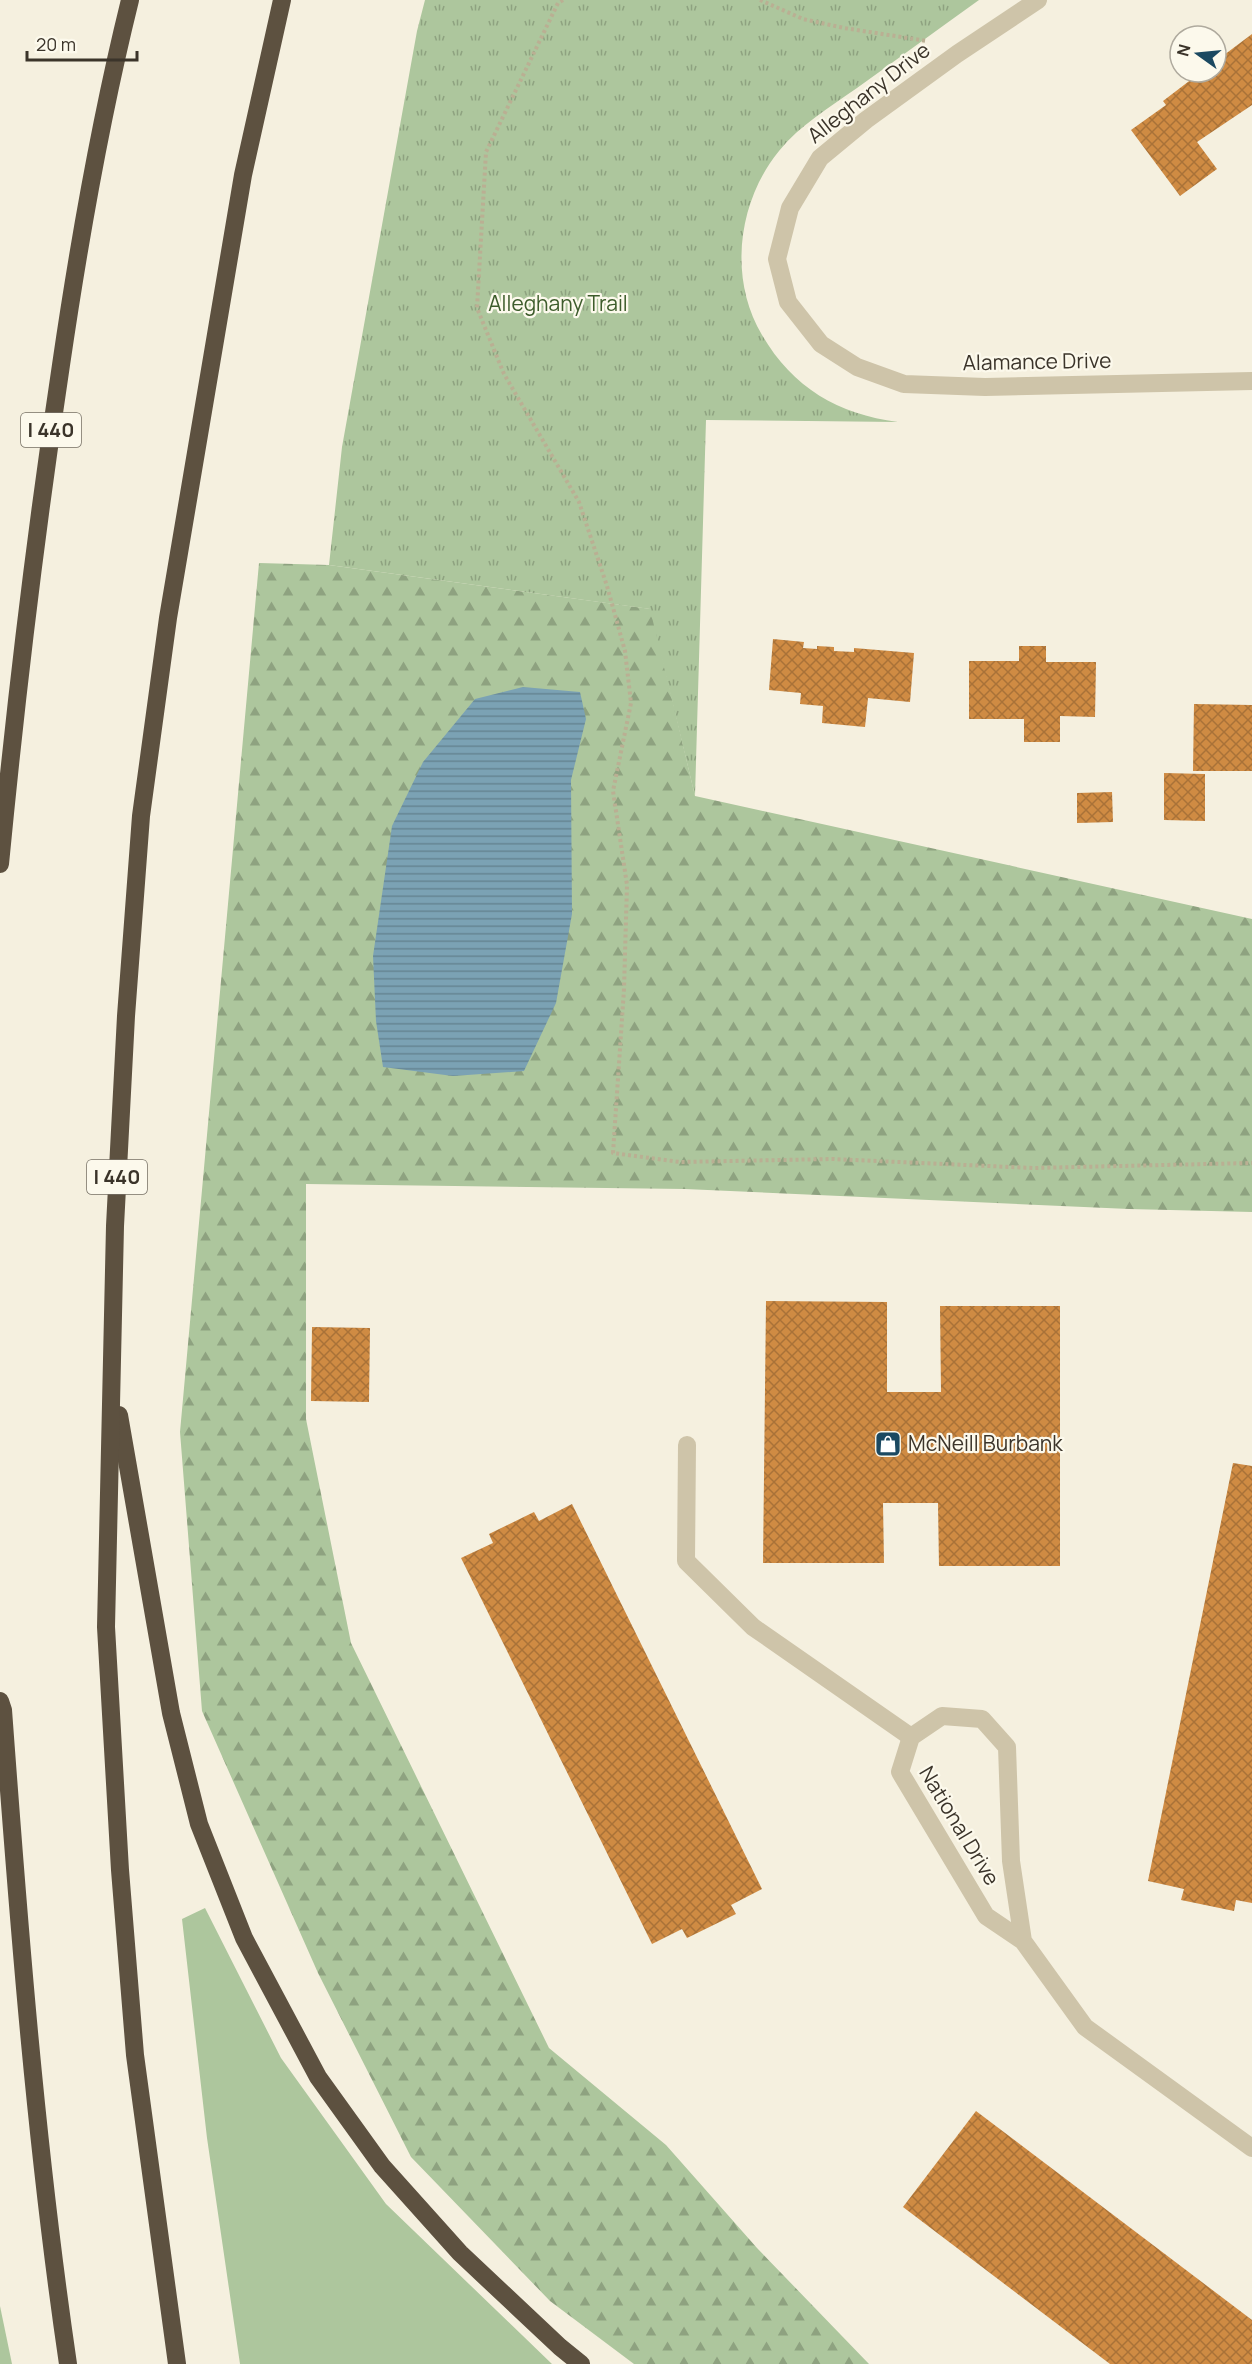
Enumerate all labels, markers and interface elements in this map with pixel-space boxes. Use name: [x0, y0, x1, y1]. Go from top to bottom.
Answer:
scale bar: [27, 24, 136, 62]
north arrow: [1168, 24, 1228, 84]
text: 20 m: [36, 32, 76, 56]
street label: Alleghany Drive: [801, 36, 935, 149]
text: N: [1171, 42, 1196, 59]
park label: Alleghany Trail: [488, 289, 628, 317]
street label: Alamance Drive: [962, 346, 1112, 376]
road number: I 440: [21, 413, 81, 447]
road number: I 440: [87, 1160, 147, 1194]
shop icon: McNeill Burbank: [873, 1429, 903, 1459]
place label: McNeill Burbank: [908, 1429, 1063, 1457]
street label: National Drive: [913, 1761, 1006, 1890]

